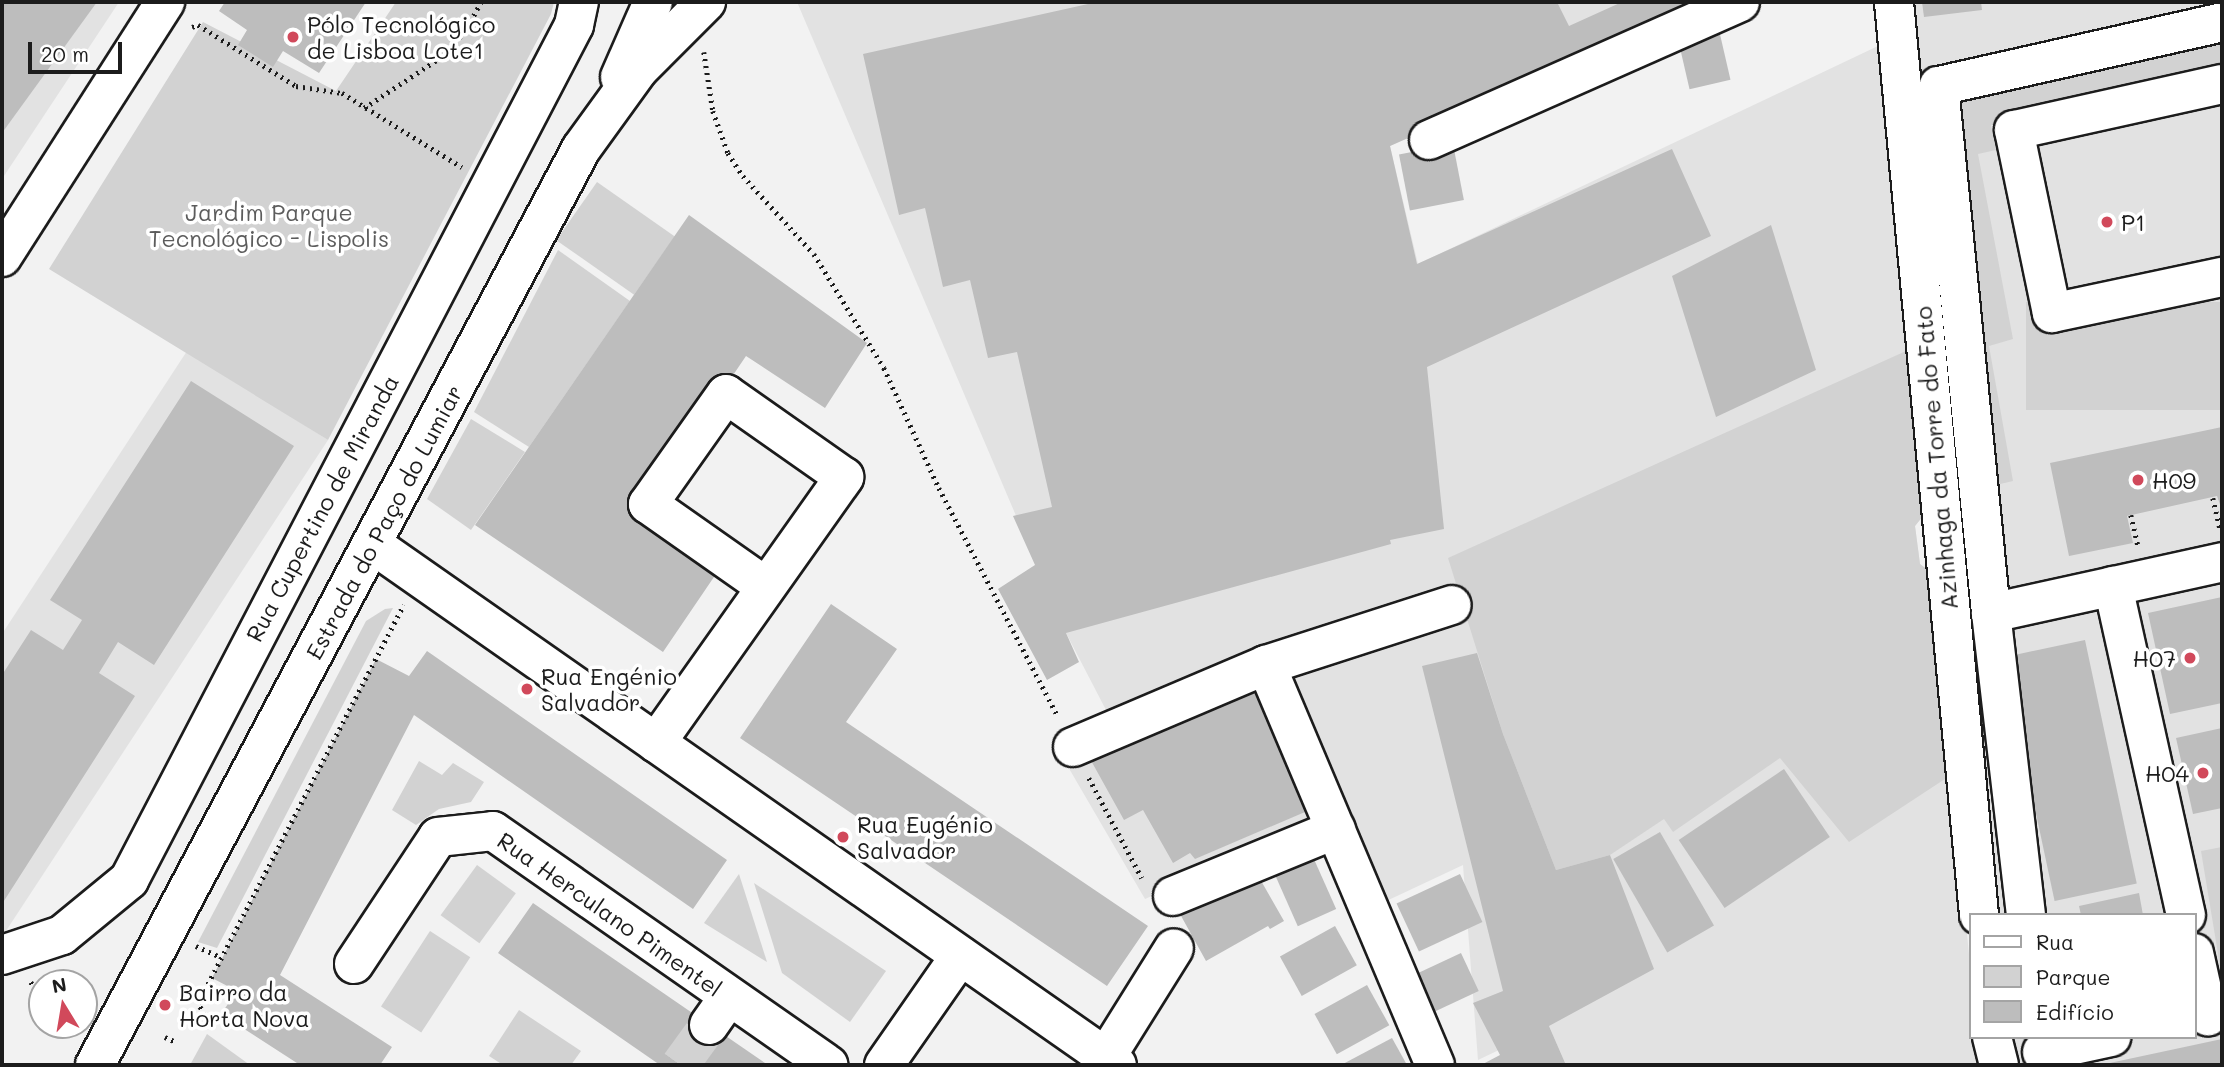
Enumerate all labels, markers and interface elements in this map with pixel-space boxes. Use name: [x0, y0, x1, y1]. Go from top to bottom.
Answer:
place label: Pólo Tecnológico de Lisboa Lote1: [307, 10, 495, 64]
scale bar: [32, 28, 126, 72]
marker: Pólo Tecnológico de Lisboa Lote1: [285, 29, 301, 45]
text: 20 m: [41, 40, 89, 67]
park label: Jardim Parque Tecnológico - Lispolis: [149, 198, 389, 252]
place label: P1: [2121, 208, 2145, 236]
marker: P1: [2099, 214, 2115, 230]
street label: Azinhaga da Torre do Fato: [1909, 305, 1963, 611]
street label: Rua Cupertino de Miranda: [240, 370, 404, 646]
street label: Estrada do Paço do Lumiar: [300, 380, 468, 664]
place label: H09: [2152, 466, 2196, 494]
marker: H09: [2130, 472, 2146, 488]
place label: H07: [2133, 644, 2176, 672]
marker: H07: [2182, 650, 2198, 666]
place label: Rua Engénio Salvador: [541, 662, 677, 716]
marker: Rua Engénio Salvador: [519, 681, 535, 697]
place label: H04: [2145, 759, 2189, 787]
marker: H04: [2195, 765, 2211, 781]
place label: Rua Eugénio Salvador: [857, 810, 993, 864]
street label: Rua Herculano Pimentel: [492, 826, 728, 1002]
marker: Rua Eugénio Salvador: [835, 829, 851, 845]
legend: [1968, 913, 2196, 1039]
text: Rua: [2036, 928, 2074, 955]
text: Parque: [2036, 963, 2110, 990]
north arrow: [28, 969, 98, 1039]
text: N: [50, 971, 69, 999]
place label: Bairro da Horta Nova: [179, 978, 310, 1032]
marker: Bairro da Horta Nova: [157, 997, 173, 1013]
text: Edifício: [2036, 998, 2114, 1025]

